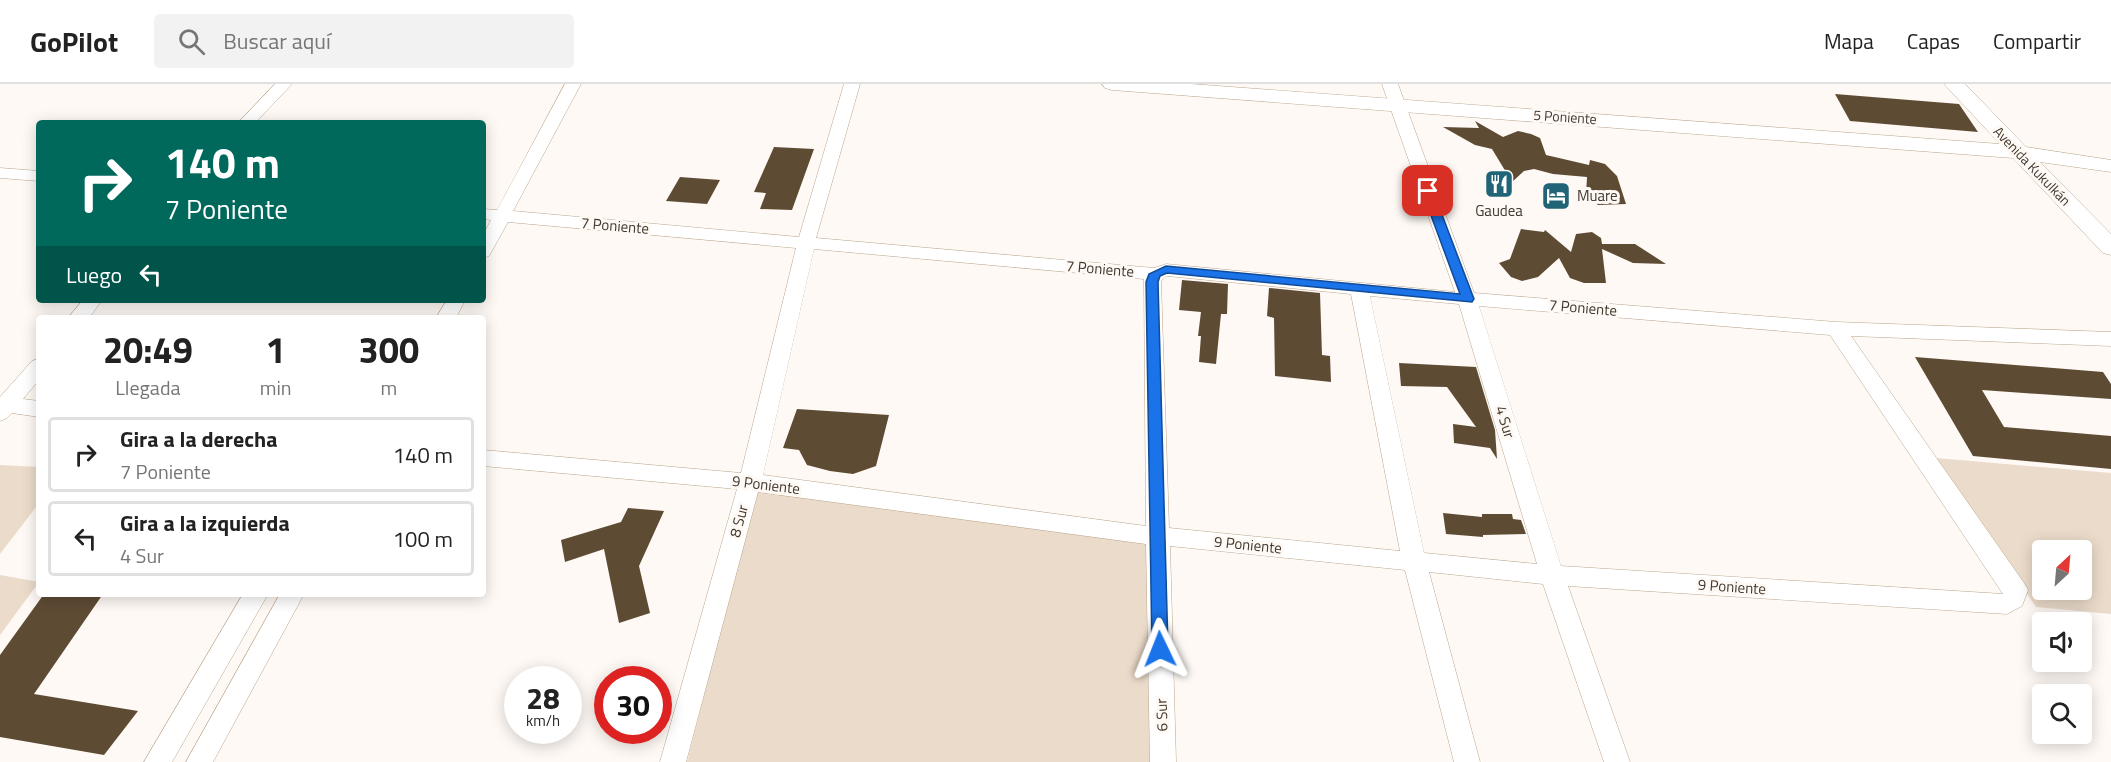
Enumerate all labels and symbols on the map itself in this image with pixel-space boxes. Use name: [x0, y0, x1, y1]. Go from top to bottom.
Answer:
street label: 5 Poniente: [1533, 104, 1598, 129]
street label: Avenida Kukulkán: [1989, 121, 2076, 210]
pin: [1402, 165, 1453, 216]
restaurant icon: Gaudea: [1483, 168, 1515, 200]
hotel icon: Muare: [1540, 180, 1572, 212]
place label: Muare: [1577, 184, 1618, 207]
place label: Gaudea: [1475, 199, 1523, 222]
street label: 7 Poniente: [580, 211, 650, 240]
street label: 7 Poniente: [1065, 254, 1135, 283]
street label: 7 Poniente: [1548, 293, 1618, 322]
street label: 4 Sur: [1490, 403, 1521, 441]
street label: 9 Poniente: [731, 469, 801, 500]
street label: 8 Sur: [723, 502, 754, 540]
street label: 9 Poniente: [1213, 529, 1283, 560]
north arrow: [2032, 540, 2092, 600]
street label: 9 Poniente: [1697, 573, 1767, 600]
position arrow: [1128, 617, 1192, 681]
speed limit sign: 30: [594, 666, 672, 744]
street label: 6 Sur: [1149, 698, 1174, 732]

